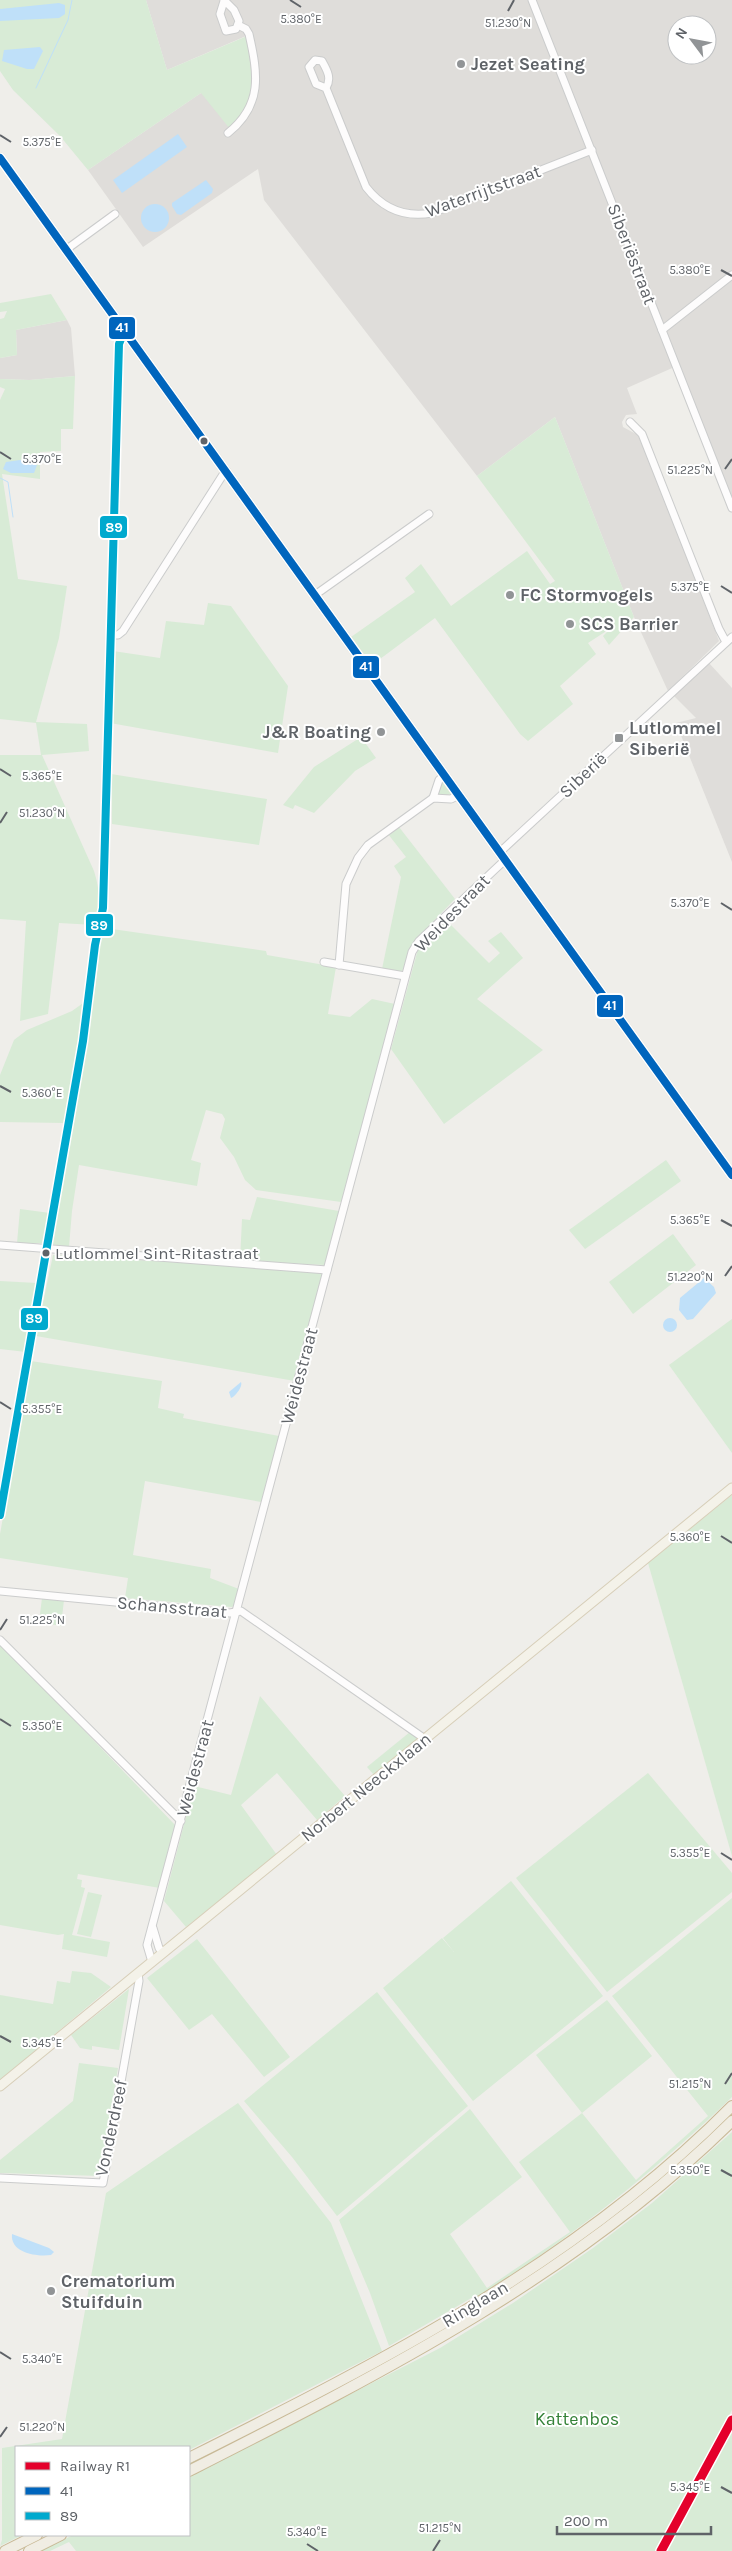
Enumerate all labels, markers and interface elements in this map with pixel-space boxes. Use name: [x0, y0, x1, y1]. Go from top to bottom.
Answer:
text: 5.380°E: [280, 12, 322, 26]
north arrow: [667, 15, 717, 65]
text: 51.230°N: [485, 16, 531, 30]
text: N: [672, 25, 691, 42]
place label: Jezet Seating: [471, 53, 585, 75]
marker: Jezet Seating: [455, 58, 467, 70]
text: 5.375°E: [22, 135, 62, 149]
street label: Waterrijtstraat: [422, 160, 544, 222]
street label: Siberiëstraat: [603, 200, 661, 308]
text: 5.380°E: [669, 263, 711, 277]
line badge: 41: [108, 316, 136, 340]
text: 41: [115, 319, 129, 336]
unlabelled marker: [199, 436, 209, 446]
text: 5.370°E: [22, 452, 62, 466]
text: 51.225°N: [667, 463, 713, 477]
line badge: 89: [99, 515, 128, 539]
text: 89: [105, 519, 123, 536]
text: 5.375°E: [670, 580, 710, 594]
place label: FC Stormvogels: [520, 584, 653, 606]
marker: FC Stormvogels: [504, 589, 516, 601]
place label: SCS Barrier: [580, 613, 678, 635]
marker: SCS Barrier: [564, 618, 576, 630]
line badge: 41: [352, 655, 380, 679]
text: 41: [359, 658, 373, 675]
place label: Lutlommel Siberië: [629, 717, 721, 760]
place label: J&R Boating: [262, 721, 372, 743]
marker: J&R Boating: [375, 726, 387, 738]
marker: Lutlommel Siberië: [613, 732, 625, 744]
street label: Siberië: [555, 747, 611, 803]
text: 5.365°E: [22, 769, 62, 783]
text: 51.230°N: [19, 806, 65, 820]
street label: Weidestraat: [410, 869, 495, 956]
text: 5.370°E: [670, 896, 710, 910]
line badge: 89: [85, 913, 114, 937]
text: 89: [90, 917, 108, 934]
line badge: 41: [596, 994, 624, 1018]
text: 41: [603, 997, 617, 1014]
text: 5.360°E: [22, 1086, 62, 1100]
text: 5.365°E: [670, 1213, 710, 1227]
place label: Lutlommel Sint-Ritastraat: [55, 1243, 259, 1263]
marker: Lutlommel Sint-Ritastraat: [41, 1248, 51, 1258]
text: 51.220°N: [667, 1270, 713, 1284]
line badge: 89: [20, 1307, 49, 1331]
text: 89: [25, 1310, 43, 1327]
street label: Weidestraat: [276, 1325, 323, 1427]
text: 5.355°E: [22, 1402, 62, 1416]
text: 5.360°E: [670, 1530, 710, 1544]
street label: Schansstraat: [116, 1591, 228, 1623]
text: 51.225°N: [19, 1613, 65, 1627]
street label: Weidestraat: [172, 1717, 219, 1819]
text: 5.350°E: [22, 1719, 62, 1733]
street label: Norbert Neeckxlaan: [296, 1728, 436, 1846]
text: 5.355°E: [670, 1846, 710, 1860]
text: 5.345°E: [22, 2036, 62, 2050]
street label: Vonderdreef: [90, 2077, 132, 2178]
text: 51.215°N: [669, 2077, 711, 2091]
text: 5.350°E: [670, 2163, 710, 2177]
place label: Crematorium Stuifduin: [61, 2270, 175, 2313]
street label: Ringlaan: [438, 2276, 512, 2332]
marker: Crematorium Stuifduin: [45, 2285, 57, 2297]
text: 5.340°E: [22, 2352, 62, 2366]
park label: Kattenbos: [535, 2408, 619, 2430]
text: 51.220°N: [19, 2420, 65, 2434]
legend: [15, 2446, 190, 2536]
text: Railway R1: [60, 2457, 130, 2475]
text: 5.345°E: [670, 2480, 710, 2494]
text: 41: [60, 2482, 73, 2500]
scale bar: [557, 2504, 711, 2536]
text: 89: [60, 2507, 78, 2525]
text: 200 m: [564, 2512, 608, 2530]
text: 51.215°N: [419, 2521, 461, 2535]
text: 5.340°E: [287, 2525, 327, 2539]

